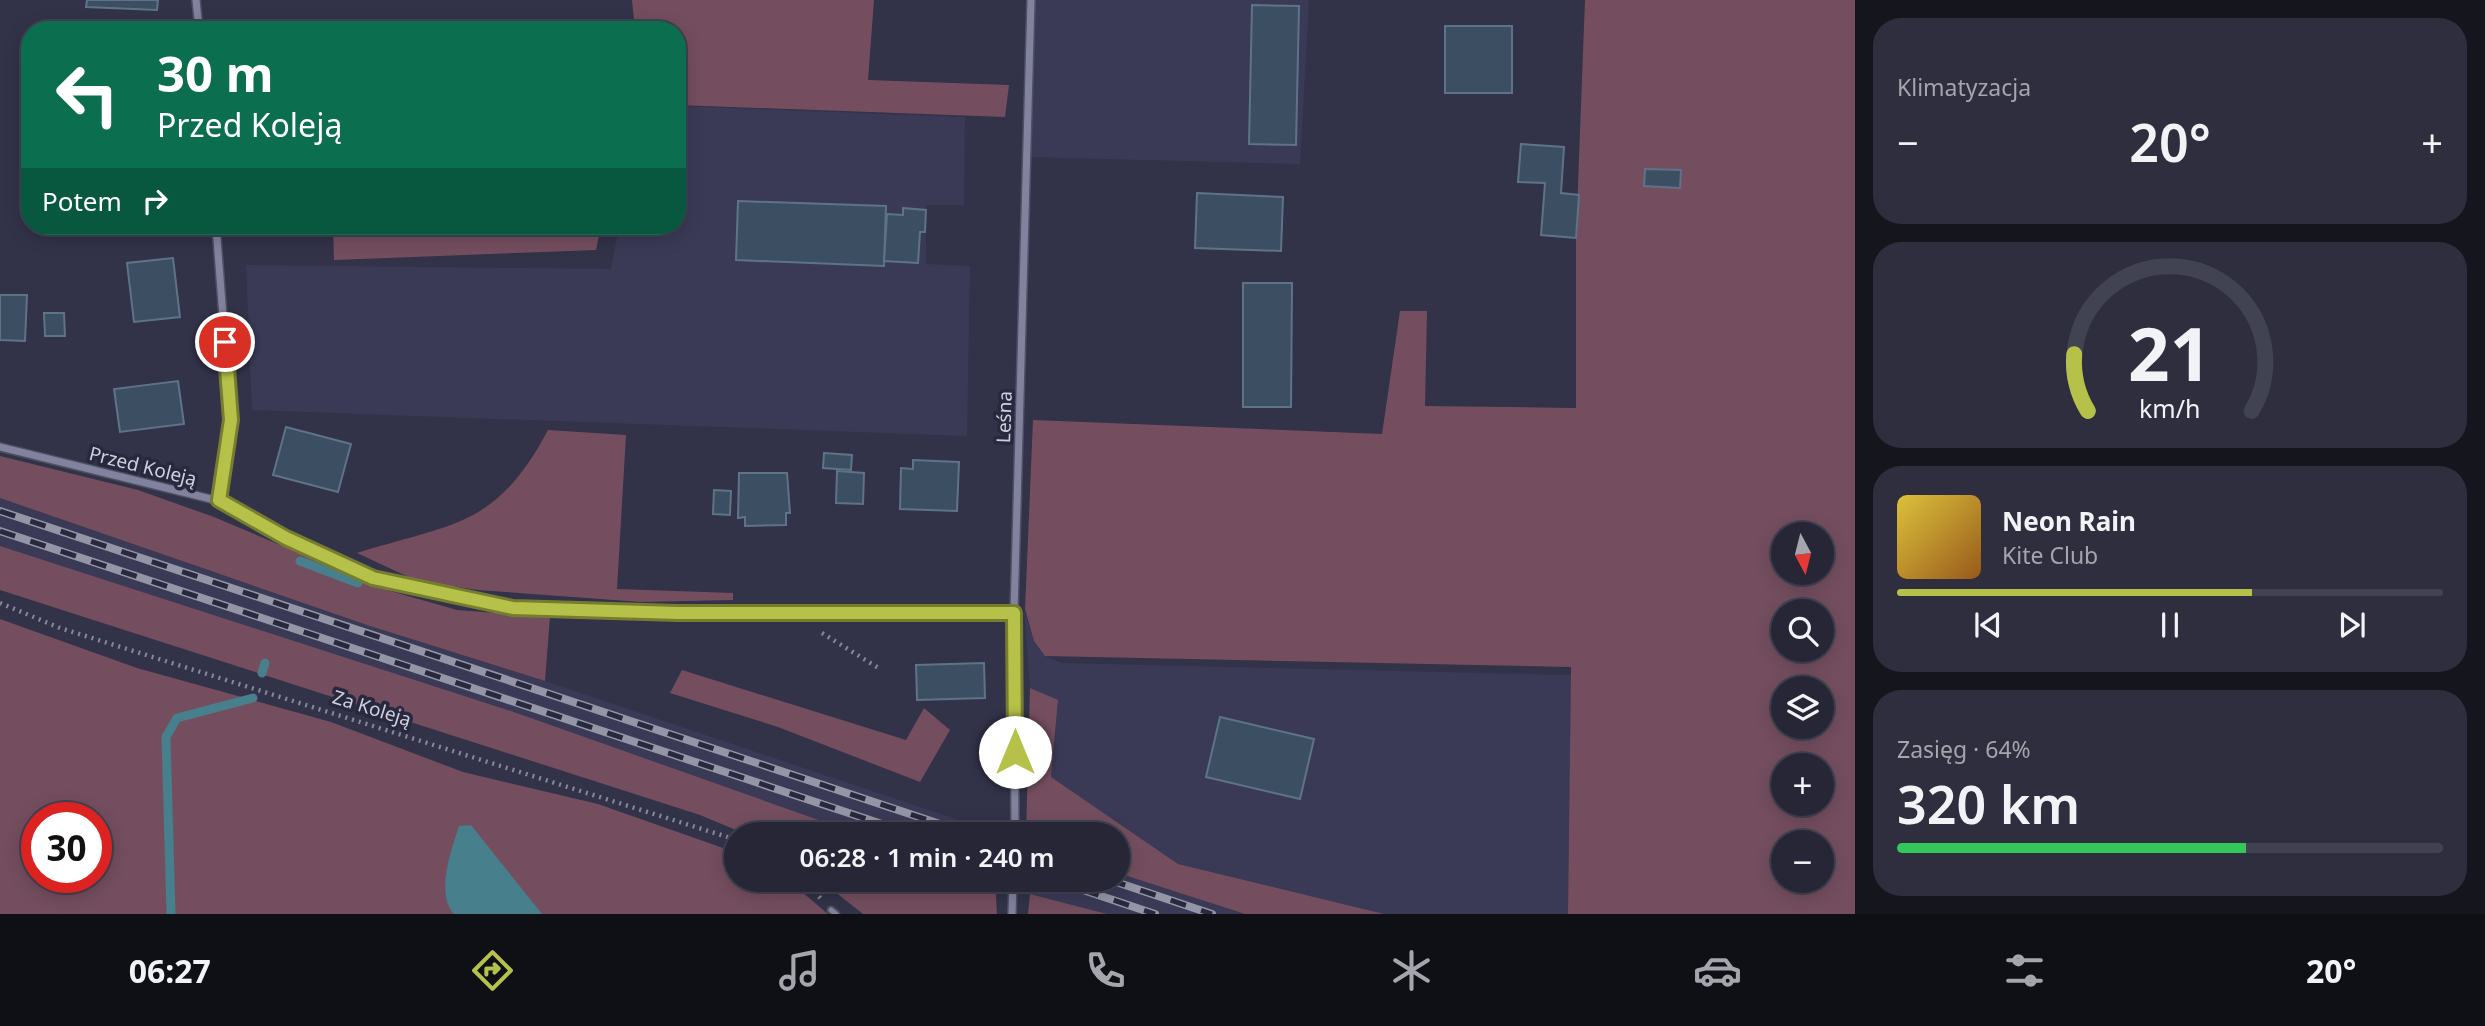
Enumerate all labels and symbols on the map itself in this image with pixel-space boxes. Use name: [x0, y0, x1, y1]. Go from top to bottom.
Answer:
pin: [195, 312, 255, 372]
street label: Leśna: [990, 390, 1018, 444]
street label: Przed Koleją: [86, 440, 200, 492]
north arrow: [1771, 522, 1834, 584]
street label: Za Koleją: [330, 684, 414, 732]
position arrow: [978, 715, 1052, 789]
speed limit sign: 30: [21, 802, 112, 893]

